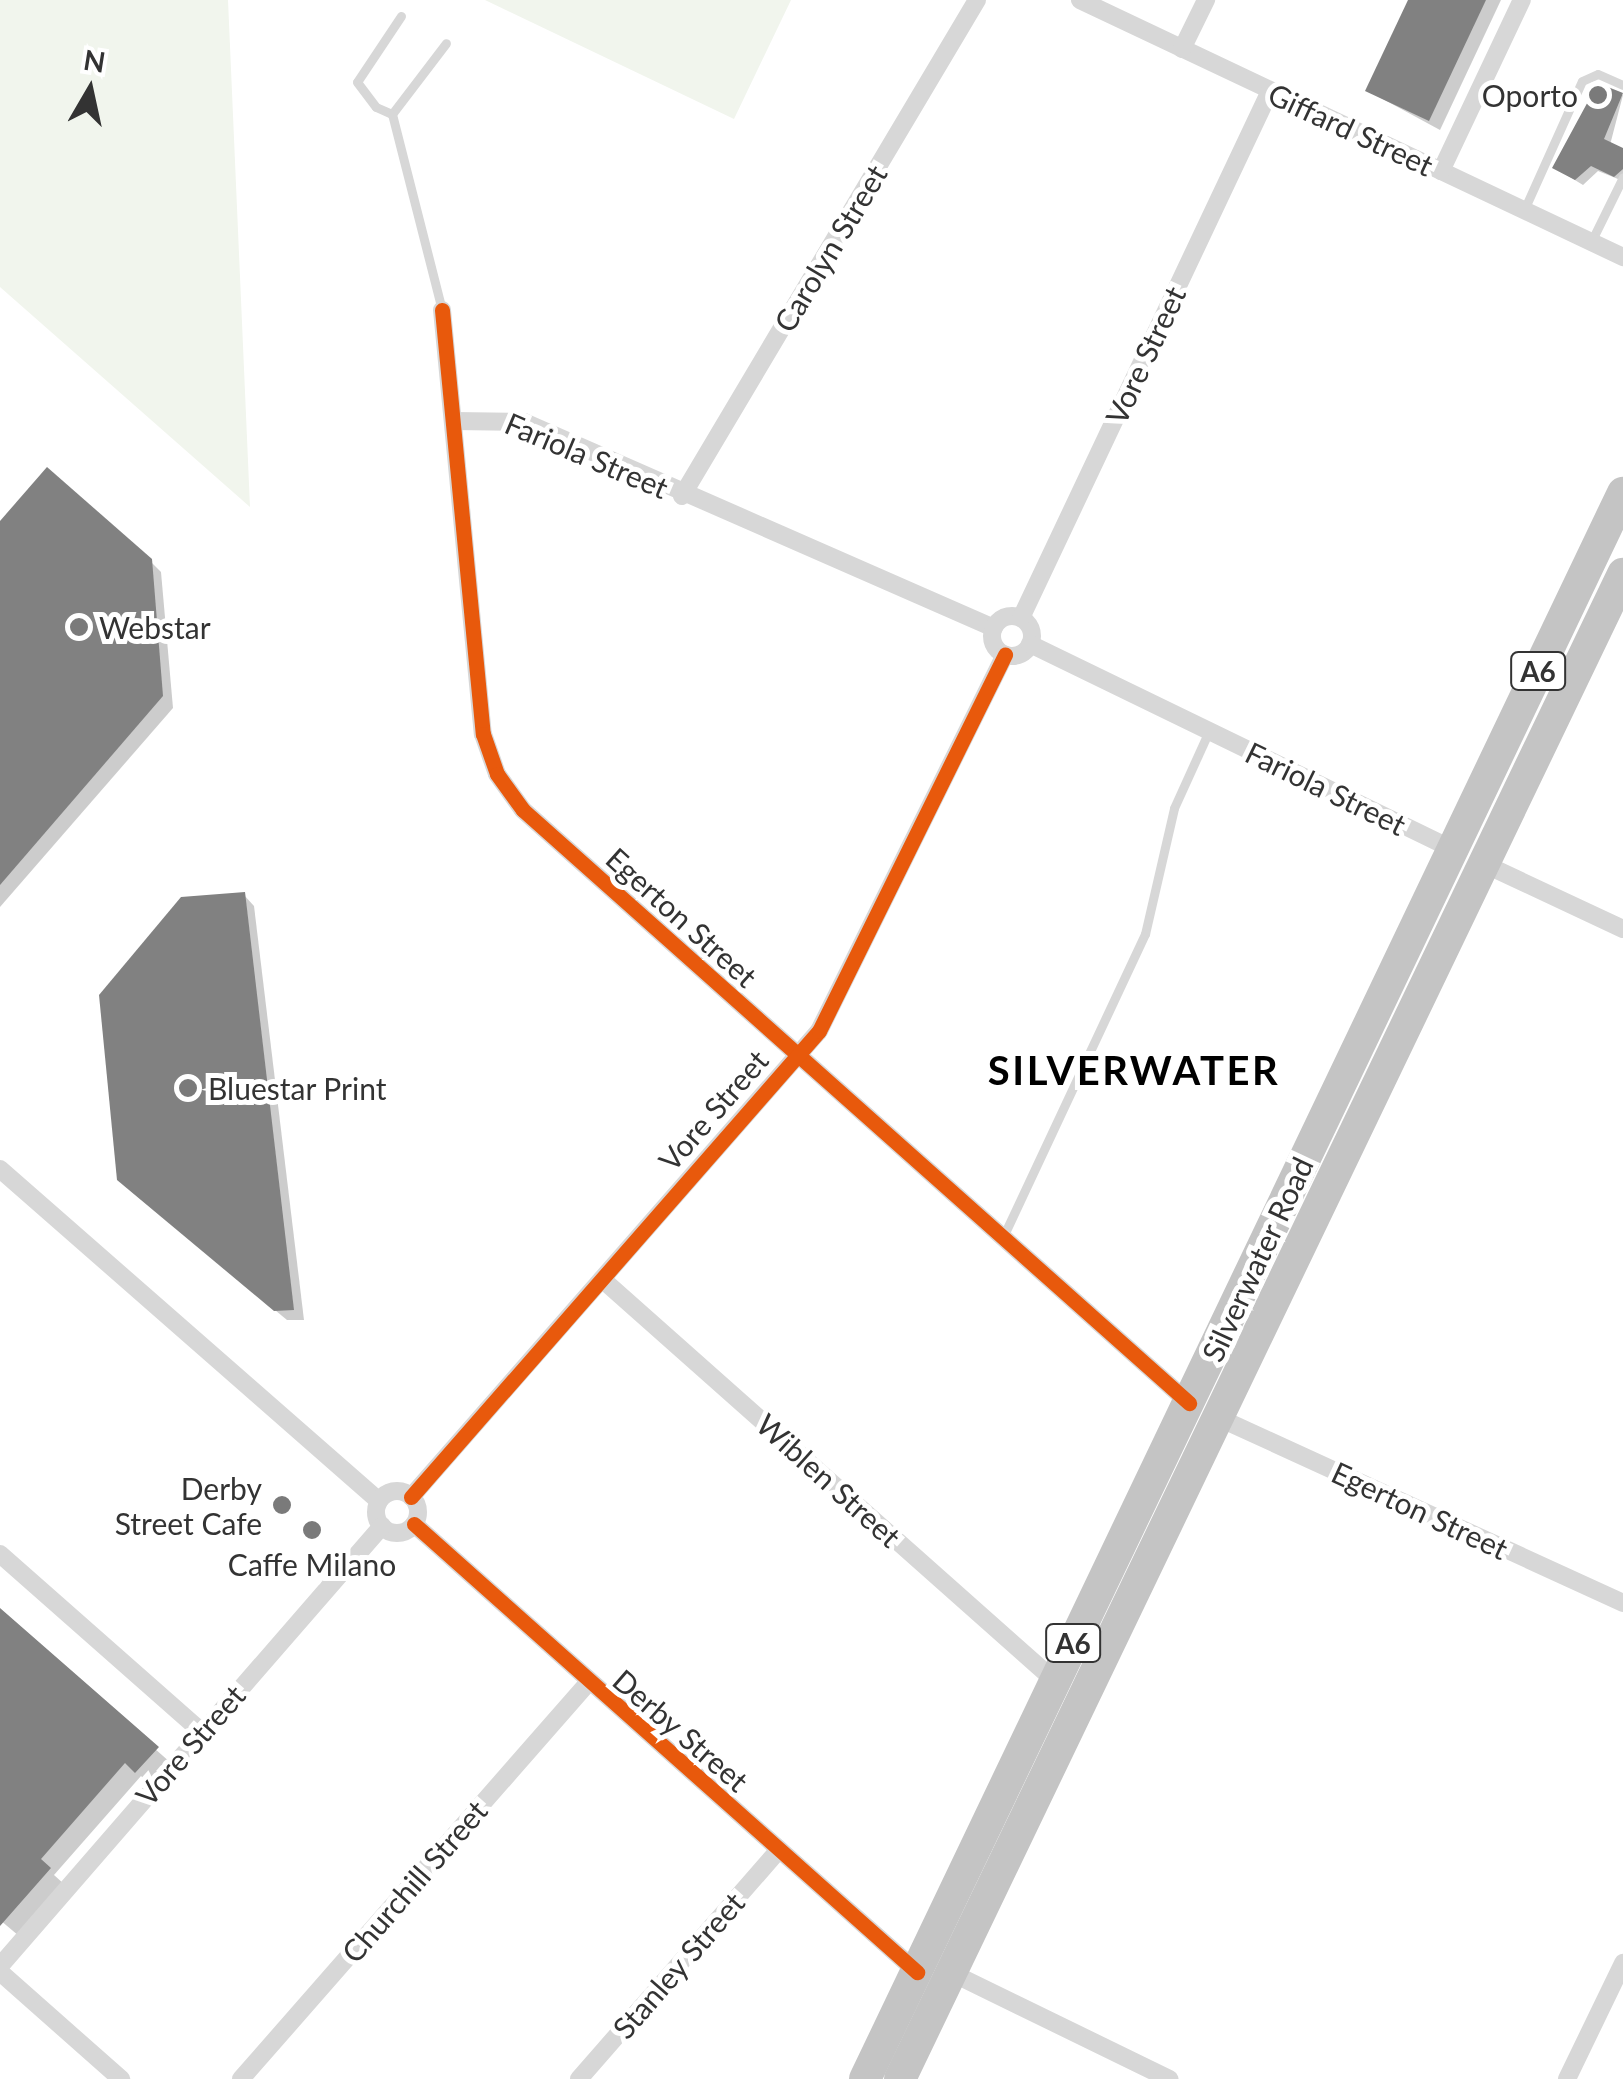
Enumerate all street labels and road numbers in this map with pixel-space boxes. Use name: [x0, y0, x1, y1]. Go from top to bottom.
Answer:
street label: Giffard Street: [1263, 75, 1439, 183]
street label: Carolyn Street: [766, 158, 894, 338]
street label: Vore Street: [1097, 280, 1193, 430]
street label: Fariola Street: [500, 405, 674, 505]
road number: A6: [1508, 648, 1568, 694]
street label: Fariola Street: [1240, 734, 1412, 842]
street label: Egerton Street: [599, 840, 765, 994]
street label: Vore Street: [651, 1042, 775, 1178]
street label: Silverwater Road: [1194, 1151, 1320, 1367]
street label: Wiblen Street: [750, 1406, 908, 1554]
street label: Egerton Street: [1326, 1454, 1514, 1566]
road number: A6: [1043, 1620, 1103, 1666]
street label: Derby Street: [606, 1661, 756, 1799]
street label: Vore Street: [128, 1677, 252, 1813]
street label: Churchill Street: [334, 1793, 494, 1969]
street label: Stanley Street: [604, 1884, 752, 2046]

